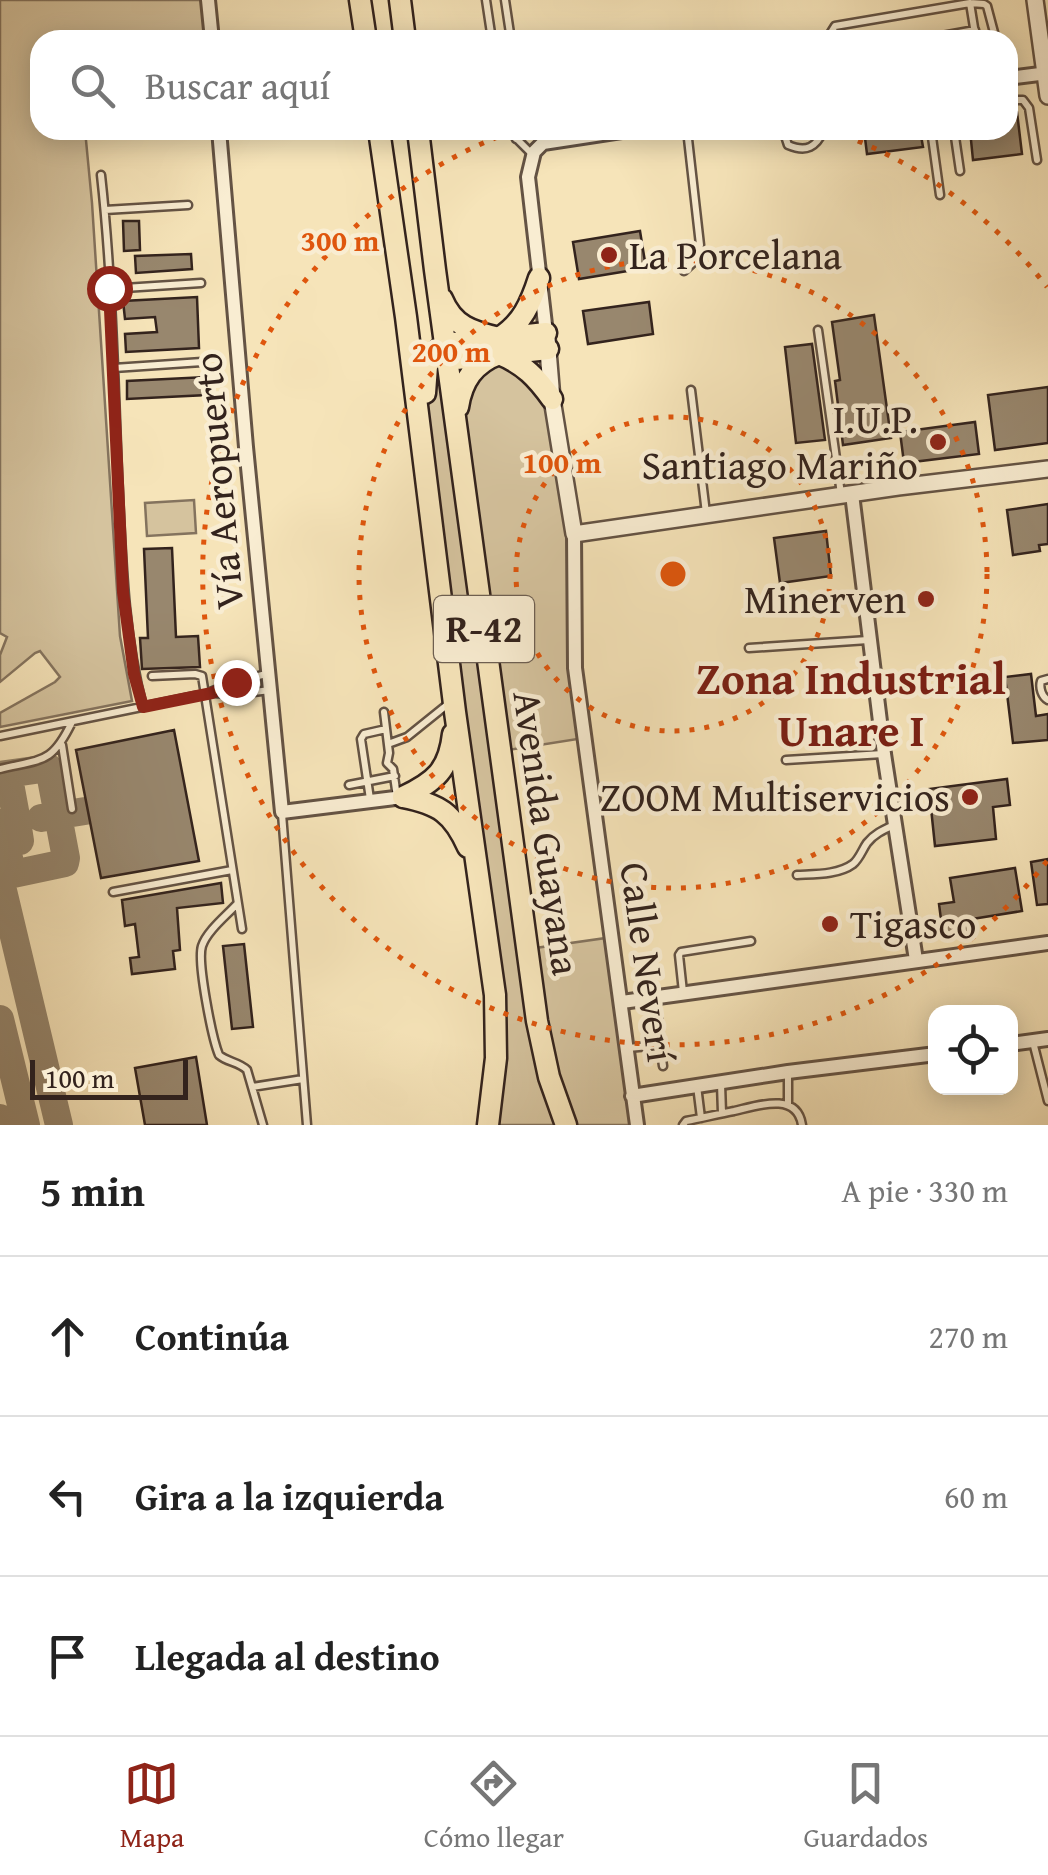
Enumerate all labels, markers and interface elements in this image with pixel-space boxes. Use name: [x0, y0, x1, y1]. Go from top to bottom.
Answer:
search box: [30, 30, 1018, 140]
text: Buscar aquí: [145, 57, 330, 113]
icon: search: [65, 58, 120, 113]
text: 300 m: [301, 218, 380, 262]
place label: La Porcelana: [629, 225, 842, 284]
marker: La Porcelana: [598, 244, 620, 266]
route start: [87, 266, 133, 312]
text: 200 m: [412, 329, 491, 373]
street label: Vía Aeropuerto: [177, 350, 258, 612]
place label: I.U.P. Santiago Mariño: [641, 389, 918, 494]
marker: I.U.P. Santiago Mariño: [927, 431, 949, 453]
text: 100 m: [523, 440, 602, 484]
centre of rings: [655, 556, 691, 592]
place label: Minerven: [744, 569, 906, 628]
marker: Minerven: [915, 588, 937, 610]
road number: R-42: [434, 596, 534, 662]
district label: Zona Industrial Unare I: [696, 645, 1006, 762]
route end: [214, 660, 260, 706]
street label: Avenida Guayana: [498, 687, 597, 979]
place label: ZOOM Multiservicios: [600, 767, 950, 826]
marker: ZOOM Multiservicios: [959, 786, 981, 808]
street label: Calle Neverí: [605, 858, 692, 1066]
place label: Tigasco: [850, 894, 976, 953]
marker: Tigasco: [819, 913, 841, 935]
map controls: [928, 1005, 1018, 1095]
button: locate: [928, 1005, 1018, 1095]
scale bar: [30, 1055, 188, 1100]
text: 100 m: [45, 1057, 114, 1098]
text: 5 min: [40, 1160, 145, 1221]
text: A pie · 330 m: [841, 1167, 1008, 1214]
text: Continúa: [135, 1308, 289, 1364]
icon: ahead: [40, 1309, 95, 1364]
text: 270 m: [929, 1313, 1008, 1360]
text: Gira a la izquierda: [135, 1468, 444, 1524]
icon: left: [40, 1469, 95, 1524]
text: 60 m: [944, 1473, 1008, 1520]
text: Llegada al destino: [135, 1628, 440, 1684]
icon: arrive: [40, 1629, 95, 1684]
tab: Mapa: [120, 1756, 184, 1857]
tab: Cómo llegar: [424, 1756, 564, 1857]
tab: Guardados: [804, 1756, 928, 1857]

